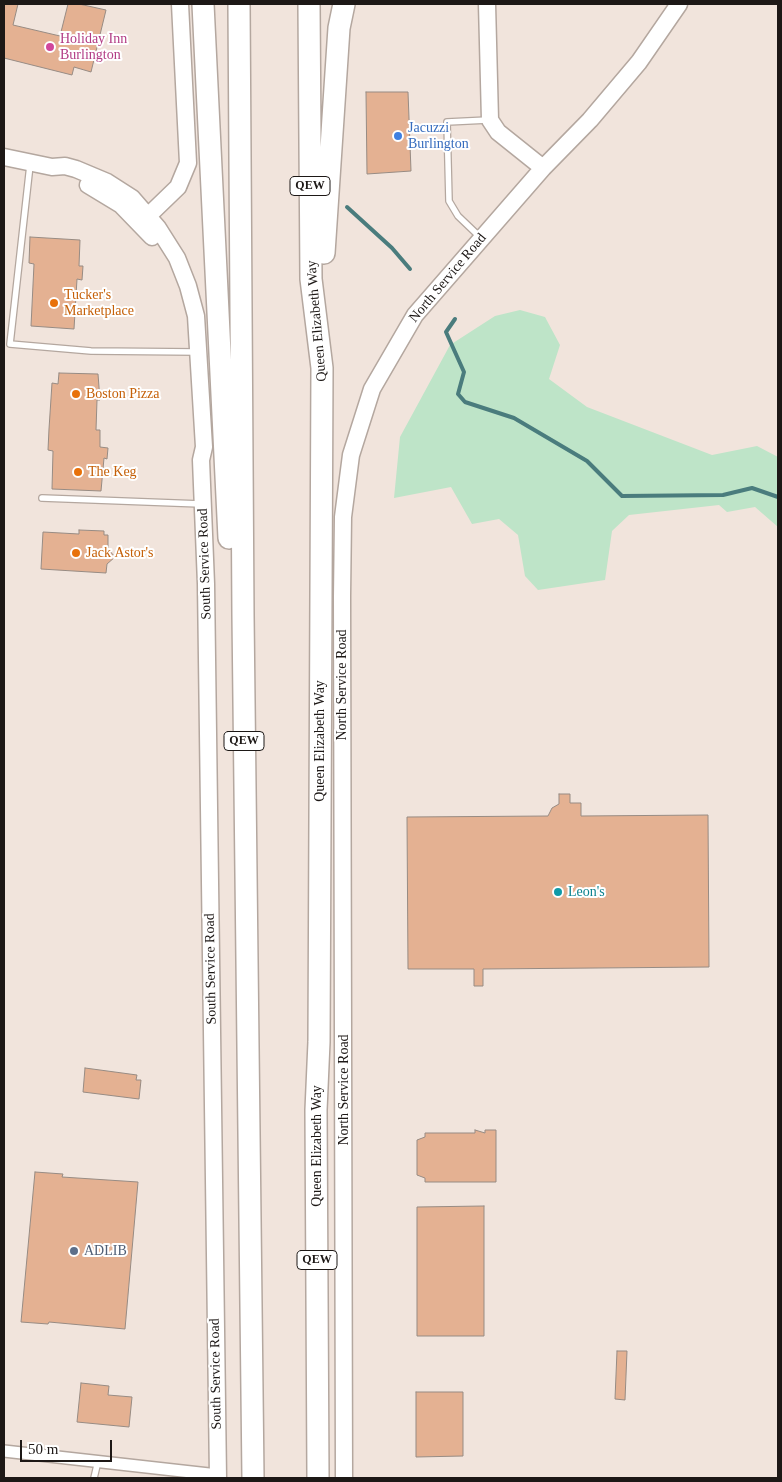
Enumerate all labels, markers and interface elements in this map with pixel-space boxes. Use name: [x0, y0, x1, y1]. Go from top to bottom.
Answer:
place label: Holiday Inn Burlington: [60, 31, 127, 64]
marker: Holiday Inn Burlington: [44, 41, 56, 53]
place label: Jacuzzi Burlington: [408, 120, 469, 152]
marker: Jacuzzi Burlington: [392, 130, 404, 142]
road number: QEW: [290, 177, 330, 196]
street label: North Service Road: [406, 230, 490, 326]
street label: Queen Elizabeth Way: [303, 260, 331, 382]
place label: Tucker's Marketplace: [64, 287, 134, 320]
marker: Tucker's Marketplace: [48, 297, 60, 309]
place label: Boston Pizza: [86, 386, 159, 402]
marker: Boston Pizza: [70, 388, 82, 400]
place label: The Keg: [88, 464, 137, 480]
marker: The Keg: [72, 466, 84, 478]
street label: South Service Road: [195, 508, 215, 620]
place label: Jack Astor's: [86, 545, 153, 561]
marker: Jack Astor's: [70, 547, 82, 559]
street label: North Service Road: [334, 629, 350, 741]
street label: Queen Elizabeth Way: [312, 680, 328, 802]
road number: QEW: [224, 731, 264, 750]
place label: Leon's: [568, 884, 605, 900]
marker: Leon's: [552, 886, 564, 898]
street label: South Service Road: [202, 913, 220, 1025]
street label: North Service Road: [336, 1034, 352, 1146]
street label: Queen Elizabeth Way: [309, 1085, 325, 1207]
place label: ADLIB: [84, 1243, 127, 1259]
marker: ADLIB: [68, 1245, 80, 1257]
road number: QEW: [297, 1250, 337, 1270]
street label: South Service Road: [207, 1318, 225, 1430]
scale bar: [22, 1430, 115, 1462]
text: 50 m: [28, 1441, 58, 1457]

